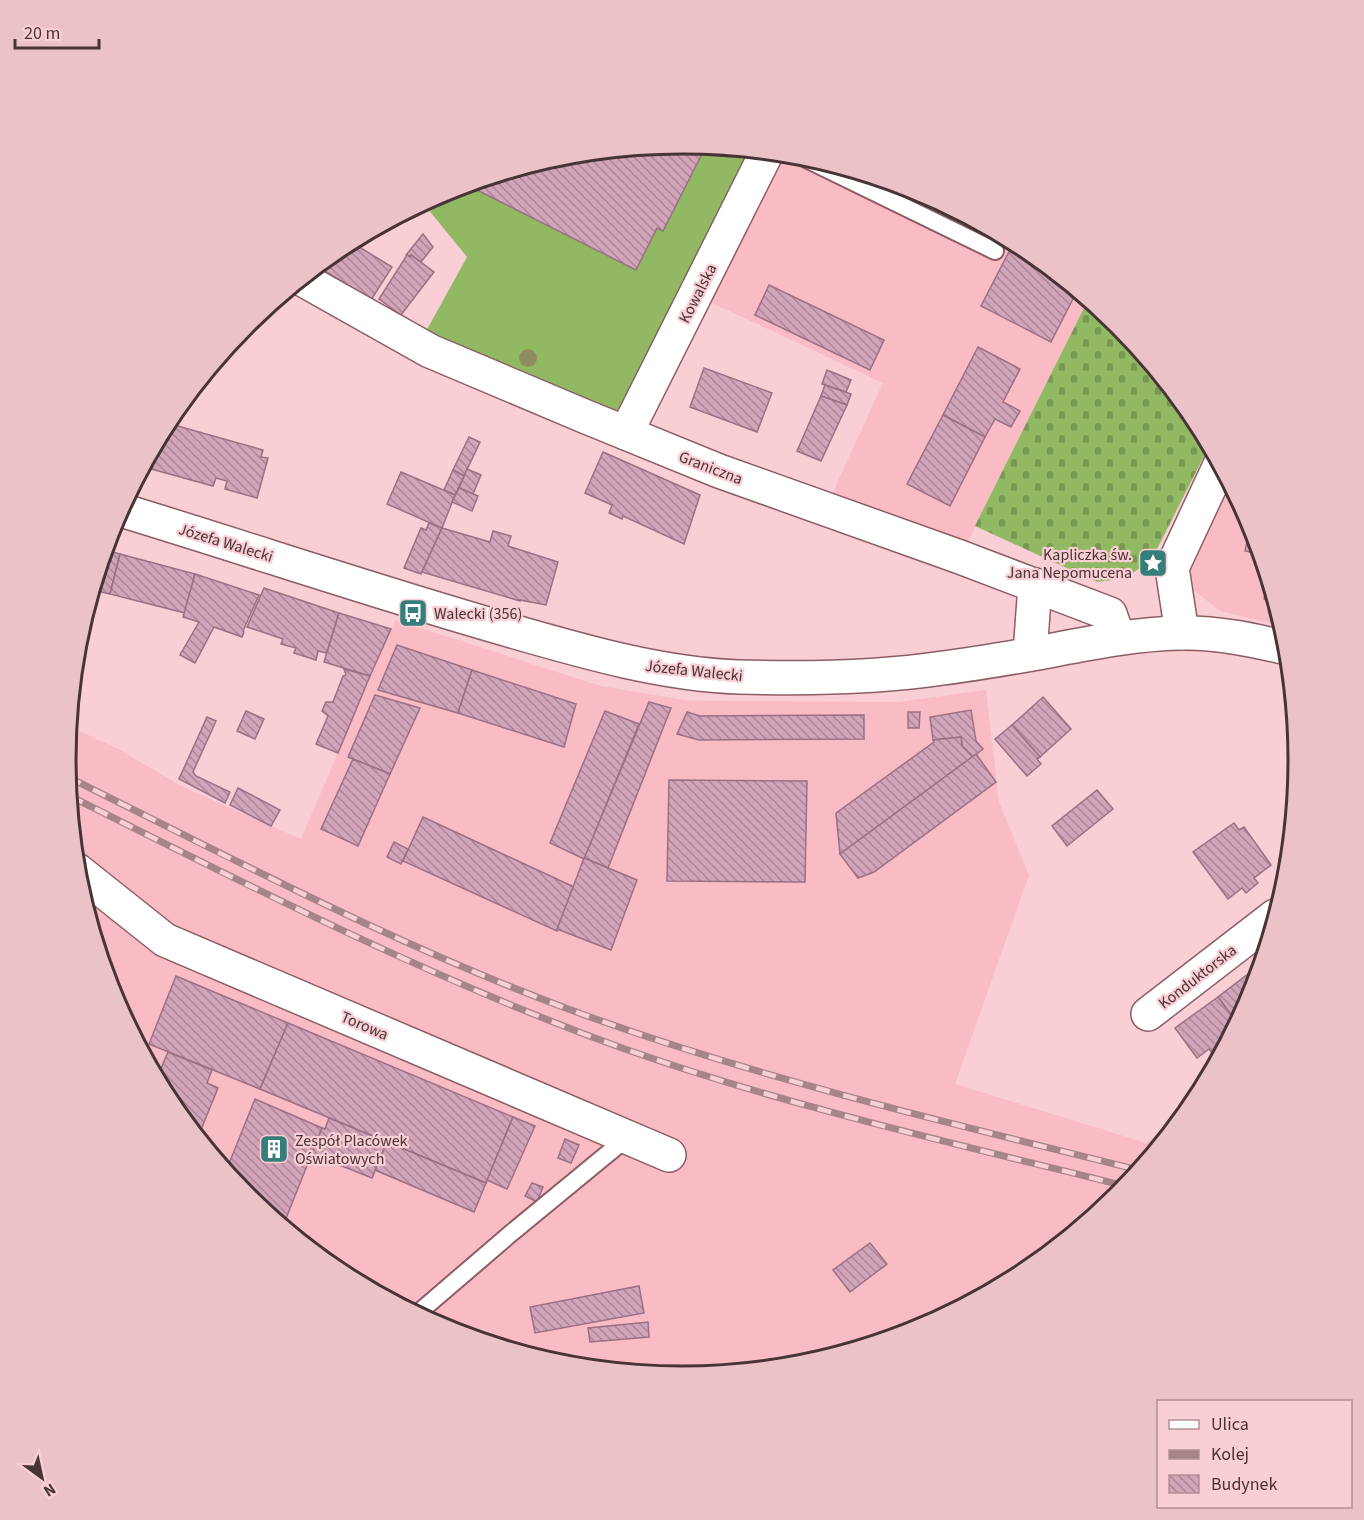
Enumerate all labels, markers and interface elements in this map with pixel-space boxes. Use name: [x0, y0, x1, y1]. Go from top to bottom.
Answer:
scale bar: [15, 12, 99, 50]
text: 20 m: [24, 21, 60, 46]
street label: Kowalska: [674, 260, 722, 327]
street label: Graniczna: [676, 446, 746, 490]
street label: Józefa Walecki: [176, 518, 276, 568]
place label: Kapliczka św. Jana Nepomucena: [1007, 544, 1132, 584]
place icon: Kapliczka św. Jana Nepomucena: [1137, 547, 1169, 579]
bus stop icon: Walecki (356): [397, 597, 429, 629]
place label: Walecki (356): [434, 603, 522, 625]
street label: Józefa Walecki: [644, 655, 744, 687]
street label: Konduktorska: [1154, 939, 1241, 1014]
street label: Torowa: [337, 1006, 392, 1046]
place label: Zespół Placówek Oświatowych: [295, 1130, 408, 1170]
building icon: Zespół Placówek Oświatowych: [258, 1133, 290, 1165]
legend: [1157, 1400, 1352, 1508]
text: Ulica: [1211, 1412, 1249, 1437]
text: Kolej: [1211, 1442, 1249, 1467]
north arrow: [12, 1448, 72, 1508]
text: Budynek: [1211, 1472, 1278, 1497]
text: N: [39, 1478, 60, 1502]

